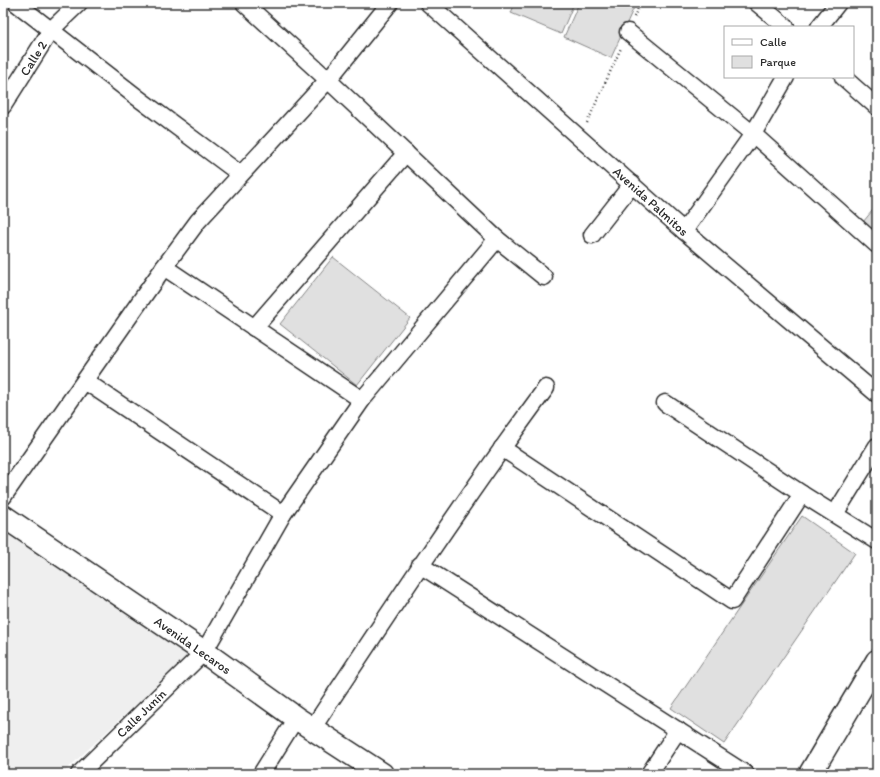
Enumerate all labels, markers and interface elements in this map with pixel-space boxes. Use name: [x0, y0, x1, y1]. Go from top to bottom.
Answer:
legend: [724, 26, 854, 78]
text: Calle: [760, 35, 787, 49]
street label: Calle 2: [17, 38, 50, 79]
text: Parque: [760, 55, 796, 69]
street label: Avenida Palmitos: [610, 164, 691, 239]
street label: Avenida Lecaros: [152, 613, 234, 677]
street label: Calle Junín: [114, 686, 170, 741]

